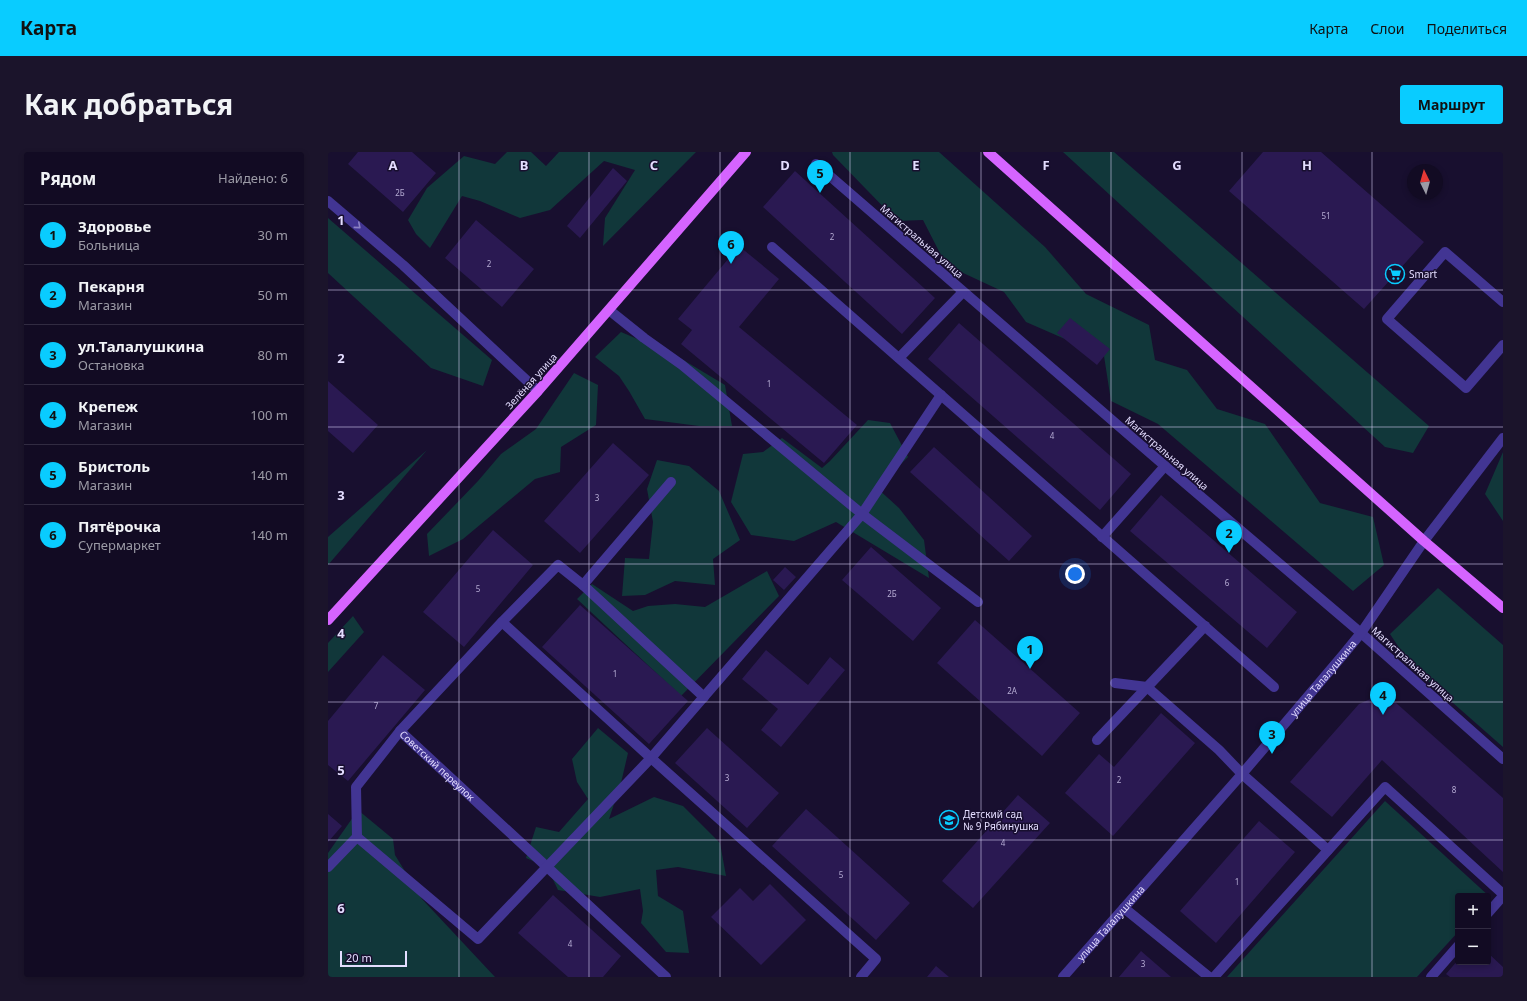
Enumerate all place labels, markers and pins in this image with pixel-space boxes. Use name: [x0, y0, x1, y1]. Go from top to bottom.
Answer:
pin: 5: [807, 160, 833, 193]
pin: 6: [718, 231, 744, 264]
supermarket icon: Smart: [1384, 263, 1406, 285]
place label: Smart: [1409, 267, 1438, 281]
pin: 2: [1216, 520, 1242, 553]
pin: 1: [1017, 636, 1043, 669]
pin: 4: [1370, 682, 1396, 715]
pin: 3: [1259, 721, 1285, 754]
place label: Детский сад № 9 Рябинушка: [963, 807, 1039, 833]
school or university icon: Детский сад № 9 Рябинушка: [938, 809, 960, 831]

